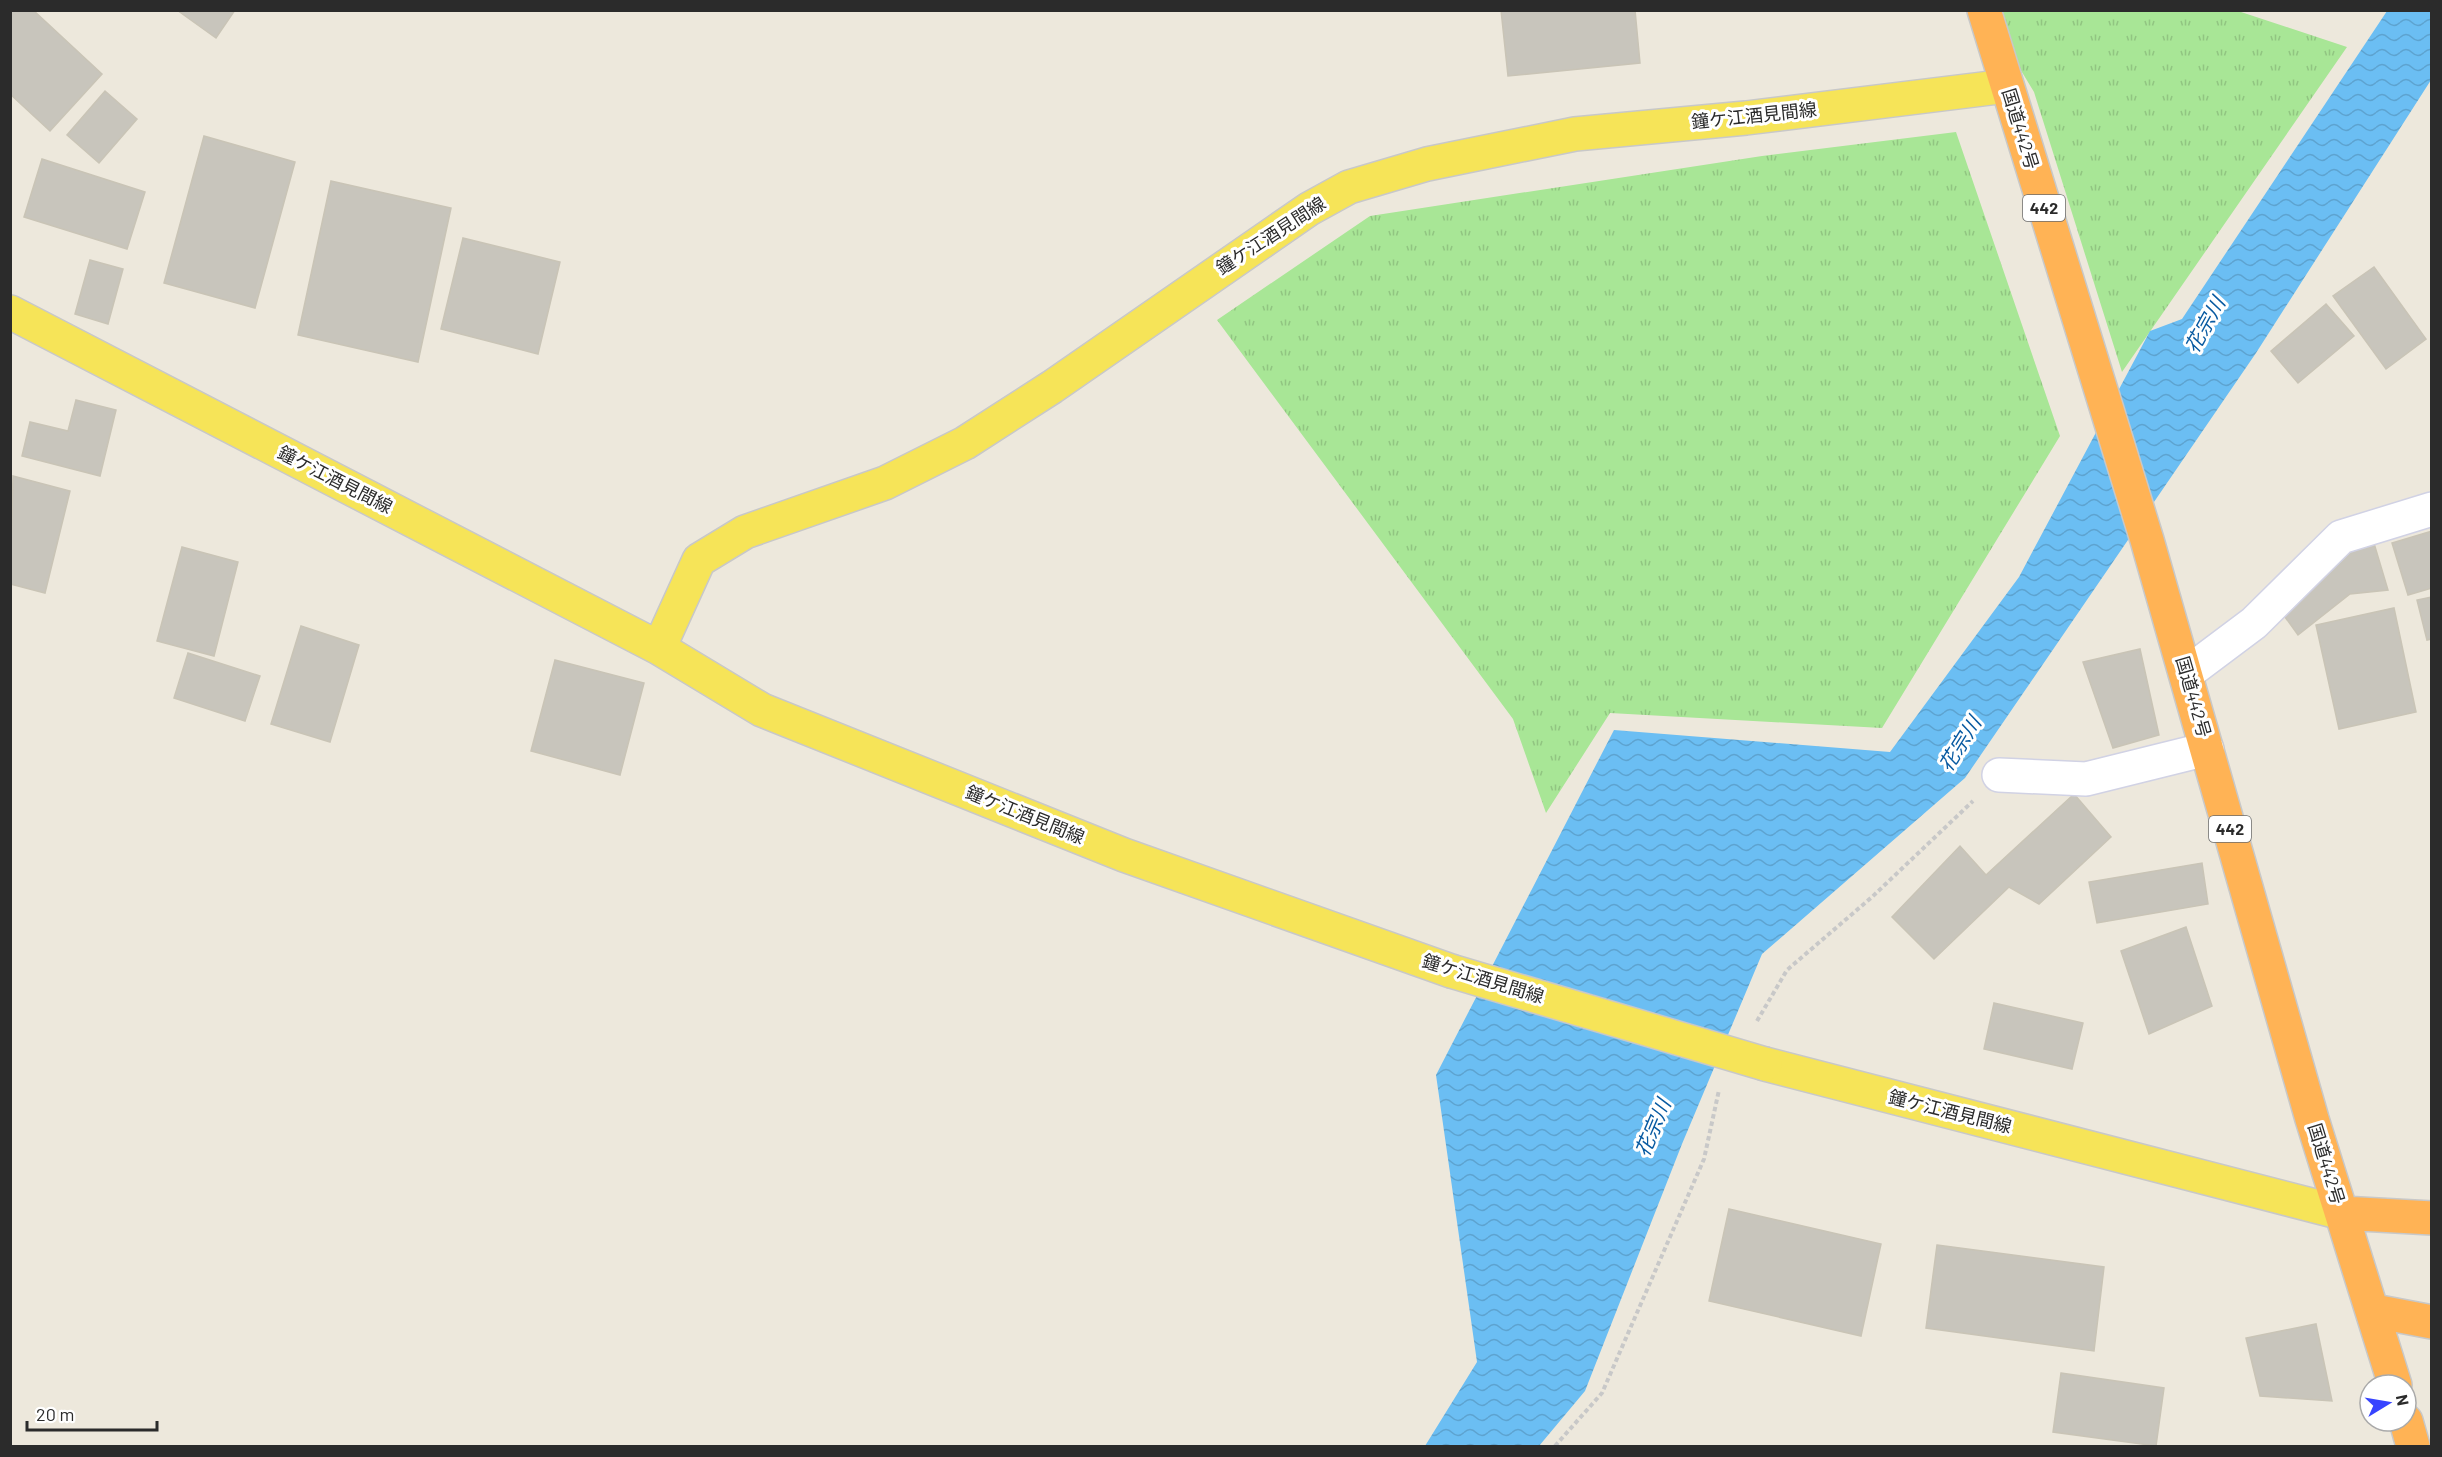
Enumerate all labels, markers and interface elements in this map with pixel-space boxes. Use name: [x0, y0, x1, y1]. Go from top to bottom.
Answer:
street label: 国道442号: [1998, 86, 2044, 172]
street label: 鐘ケ江酒見間線: [1690, 97, 1818, 133]
street label: 鐘ケ江酒見間線: [1212, 192, 1329, 279]
road number: 442: [2023, 195, 2065, 221]
water label: 花宗川: [2179, 291, 2230, 357]
street label: 鐘ケ江酒見間線: [274, 441, 397, 518]
street label: 国道442号: [2172, 654, 2216, 740]
water label: 花宗川: [1933, 710, 1986, 775]
street label: 鐘ケ江酒見間線: [963, 780, 1088, 848]
road number: 442: [2209, 816, 2251, 842]
street label: 鐘ケ江酒見間線: [1420, 949, 1547, 1007]
street label: 鐘ケ江酒見間線: [1886, 1085, 2014, 1137]
water label: 花宗川: [1629, 1093, 1676, 1160]
street label: 国道442号: [2304, 1121, 2350, 1207]
north arrow: [2358, 1373, 2418, 1433]
text: N: [2393, 1393, 2414, 1407]
scale bar: [27, 1394, 158, 1432]
text: 20 m: [36, 1403, 74, 1425]

